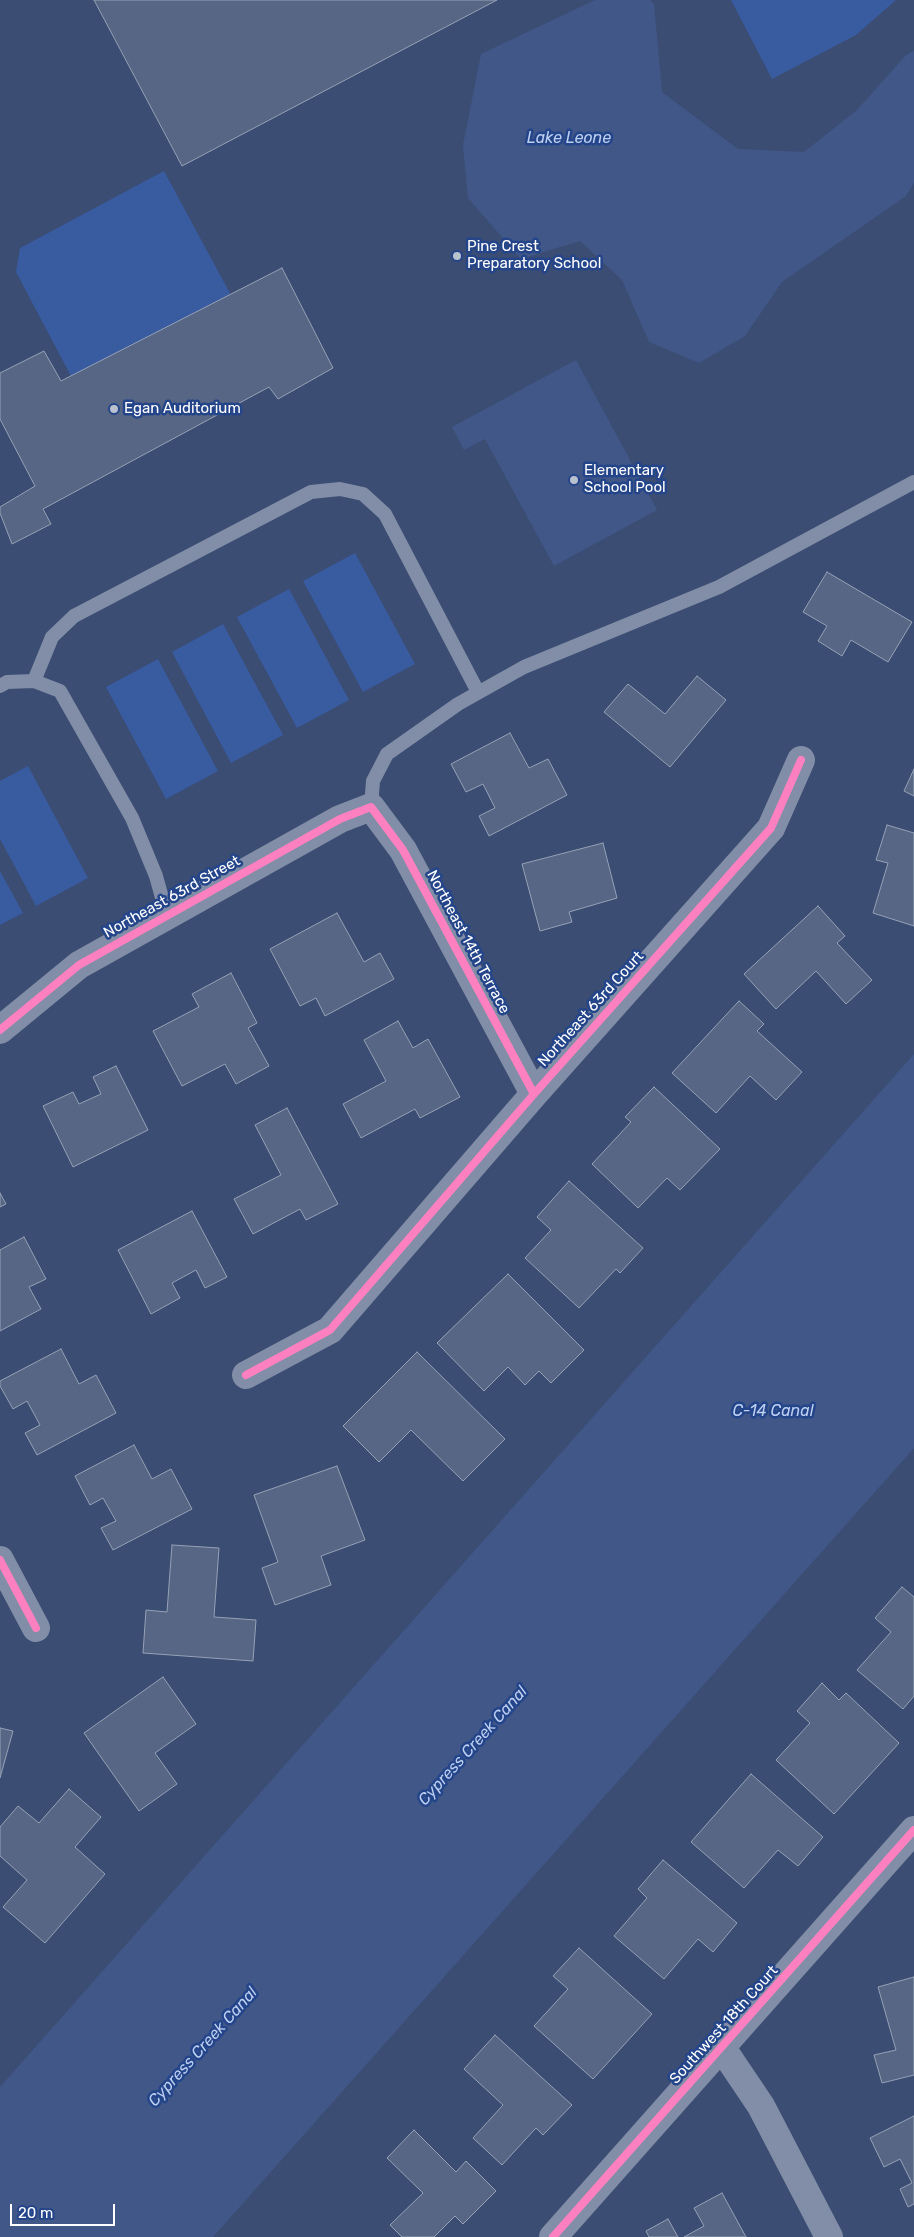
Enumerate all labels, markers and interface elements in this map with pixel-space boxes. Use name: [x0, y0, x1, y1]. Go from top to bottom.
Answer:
water label: Lake Leone: [527, 128, 611, 148]
place label: Pine Crest Preparatory School: [467, 238, 601, 273]
marker: Pine Crest Preparatory School: [451, 250, 463, 262]
place label: Egan Auditorium: [124, 400, 241, 418]
marker: Egan Auditorium: [108, 403, 120, 415]
place label: Elementary School Pool: [584, 462, 666, 497]
marker: Elementary School Pool: [568, 474, 580, 486]
street label: Northeast 63rd Street: [101, 852, 243, 942]
street label: Northeast 14th Terrace: [423, 867, 513, 1017]
street label: Northeast 63rd Court: [534, 948, 648, 1070]
water label: C-14 Canal: [732, 1401, 814, 1421]
water label: Cypress Creek Canal: [414, 1682, 532, 1810]
street label: Southwest 18th Court: [666, 1962, 782, 2088]
water label: Cypress Creek Canal: [144, 1983, 262, 2111]
scale bar: [12, 2194, 118, 2226]
text: 20 m: [18, 2204, 53, 2222]

